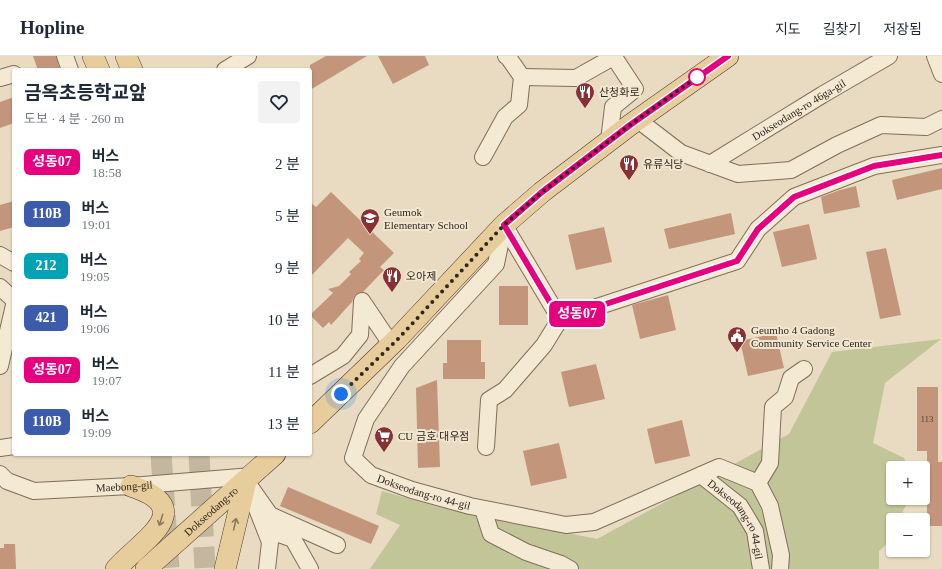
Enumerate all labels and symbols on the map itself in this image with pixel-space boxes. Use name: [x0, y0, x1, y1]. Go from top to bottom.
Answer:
unlabelled marker: [688, 68, 706, 86]
street label: Dokseodang-ro 46ga-gil: [750, 77, 848, 143]
restaurant icon: 산청화로: [574, 81, 596, 109]
place label: 산청화로: [599, 86, 639, 98]
restaurant icon: 유류식당: [618, 153, 640, 181]
place label: 유류식당: [643, 158, 683, 170]
place label: Geumok Elementary School: [384, 206, 468, 231]
school or university icon: Geumok Elementary School: [359, 207, 381, 235]
restaurant icon: 오아제: [381, 265, 403, 293]
place label: 오아제: [406, 270, 436, 282]
line badge: 성동07: [549, 301, 605, 327]
place label: Geumho 4 Gadong Community Service Center: [751, 324, 872, 349]
public building icon: Geumho 4 Gadong Community Service Center: [726, 325, 748, 353]
your location: [331, 384, 351, 404]
house number: 113: [920, 414, 934, 424]
supermarket icon: CU 금호 대우점: [373, 425, 395, 453]
place label: CU 금호 대우점: [398, 430, 469, 442]
street label: Dokseodang-ro 44-gil: [376, 472, 472, 512]
street label: Dokseodang-ro 44-gil: [706, 477, 765, 560]
street label: Maebong-gil: [95, 478, 153, 494]
street label: Dokseodang-ro: [182, 484, 241, 538]
one-way arrow: [157, 513, 164, 526]
one-way arrow: [231, 518, 239, 531]

